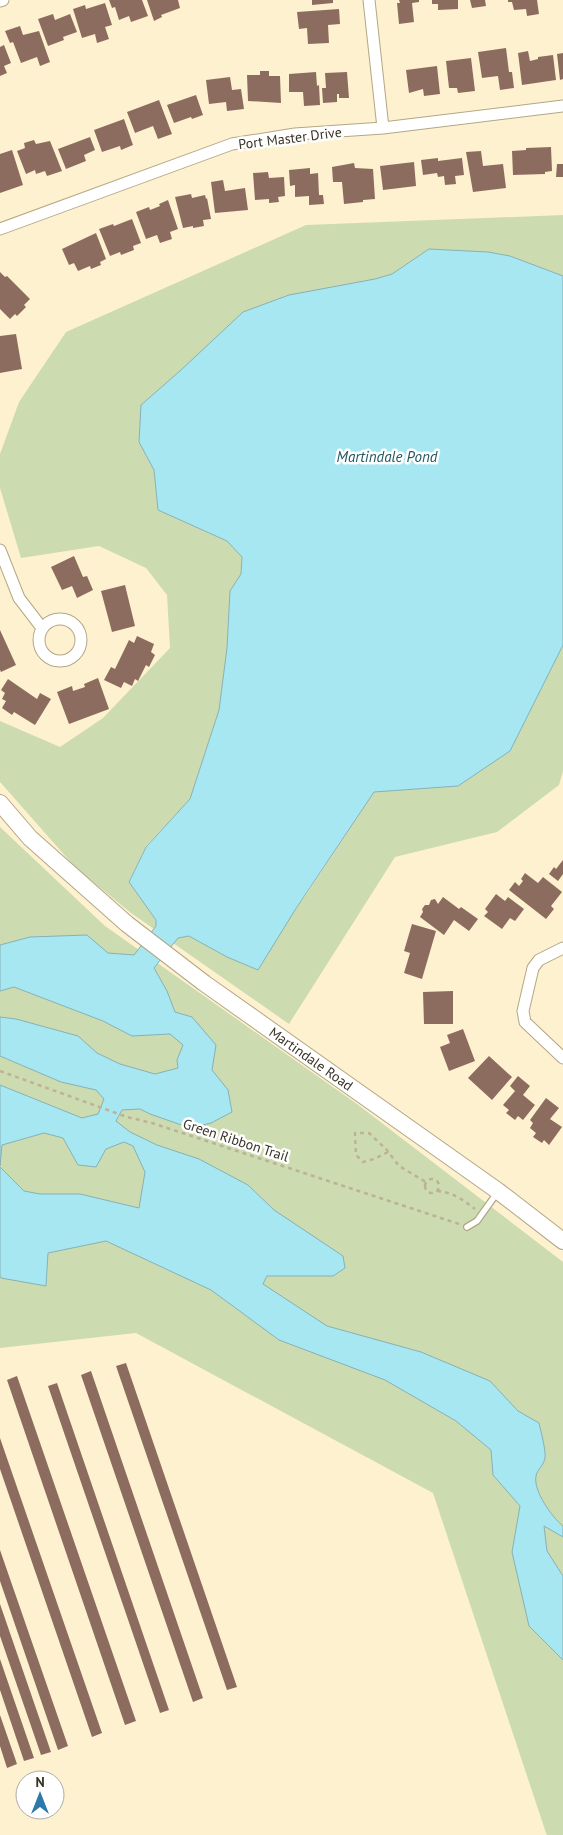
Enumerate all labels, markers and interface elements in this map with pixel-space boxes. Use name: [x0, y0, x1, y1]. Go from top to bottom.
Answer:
street label: Port Master Drive: [237, 123, 343, 153]
water label: Martindale Pond: [337, 447, 438, 466]
street label: Martindale Road: [266, 1023, 357, 1095]
street label: Green Ribbon Trail: [181, 1114, 291, 1166]
north arrow: [15, 1770, 65, 1820]
text: N: [35, 1773, 45, 1791]

